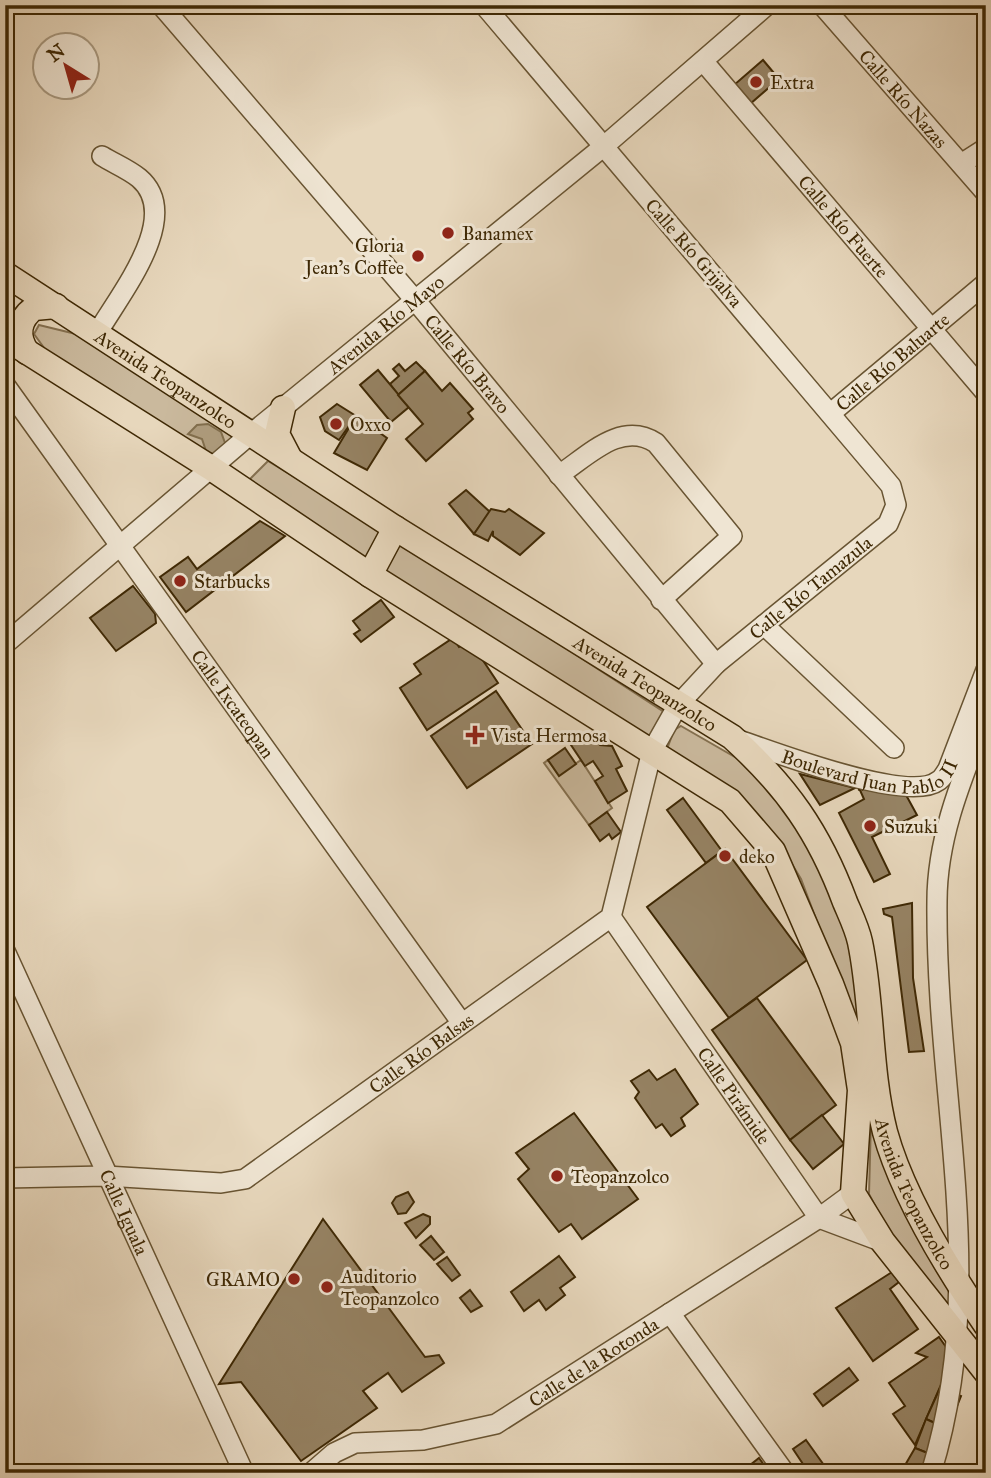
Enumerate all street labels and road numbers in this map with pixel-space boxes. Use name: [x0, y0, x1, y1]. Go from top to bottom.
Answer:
street label: Calle Río Nazas: [854, 45, 953, 152]
street label: Calle Río Fuerte: [794, 170, 894, 282]
street label: Calle Río Grijalva: [641, 194, 748, 313]
street label: Avenida Río Mayo: [322, 270, 449, 379]
street label: Calle Río Baluarte: [831, 307, 954, 416]
street label: Calle Río Bravo: [420, 310, 516, 418]
street label: Avenida Teopanzolco: [90, 324, 241, 433]
street label: Calle Río Tamazula: [744, 530, 877, 644]
street label: Avenida Teopanzolco: [569, 630, 721, 736]
street label: Calle Ixcateopan: [187, 645, 280, 762]
street label: Boulevard Juan Pablo II: [772, 740, 958, 762]
street label: Calle Río Balsas: [364, 1008, 478, 1098]
street label: Calle Pirámide: [693, 1042, 776, 1149]
street label: Avenida Teopanzolco: [870, 1115, 959, 1274]
street label: Calle Iguala: [95, 1166, 154, 1259]
street label: Calle de la Rotonda: [524, 1312, 663, 1412]

